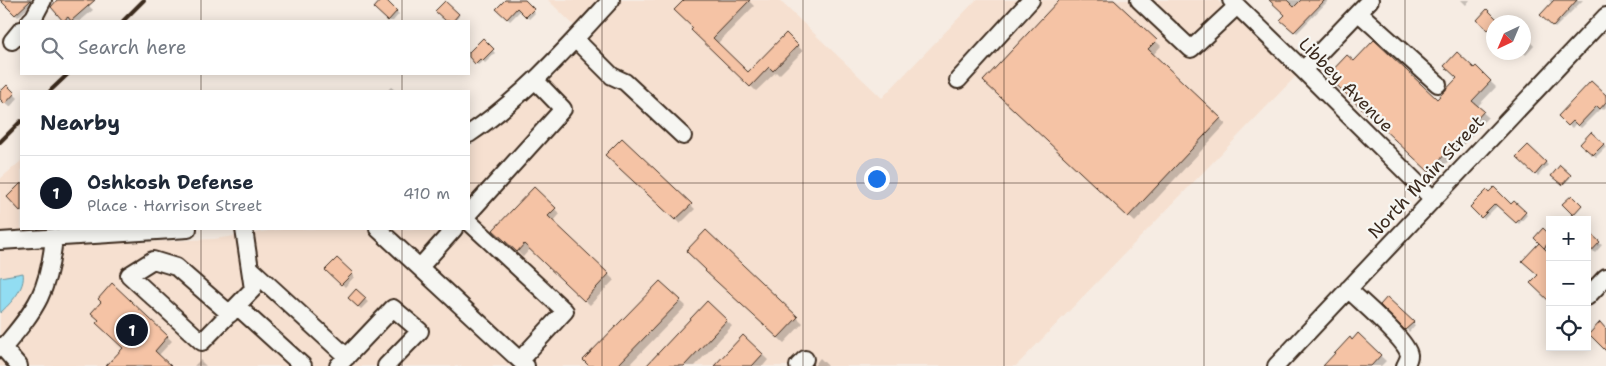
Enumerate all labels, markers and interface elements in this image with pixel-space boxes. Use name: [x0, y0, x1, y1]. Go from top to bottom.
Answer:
north arrow: [1486, 15, 1531, 60]
search box: [20, 20, 470, 75]
street label: Libbey Avenue: [1293, 32, 1399, 138]
icon: search: [38, 34, 66, 62]
text: Search here: [78, 35, 187, 60]
text: Nearby: [40, 109, 120, 137]
street label: North Main Street: [1363, 110, 1490, 244]
your location: [864, 166, 890, 192]
text: Oshkosh Defense: [87, 170, 254, 195]
text: 1: [52, 183, 60, 204]
text: 410 m: [403, 183, 450, 204]
text: Place · Harrison Street: [87, 195, 262, 216]
map controls: [1546, 216, 1591, 351]
button: +: [1546, 216, 1591, 261]
button: −: [1546, 261, 1591, 306]
button: locate: [1546, 306, 1591, 351]
pin: 1: [116, 311, 148, 349]

